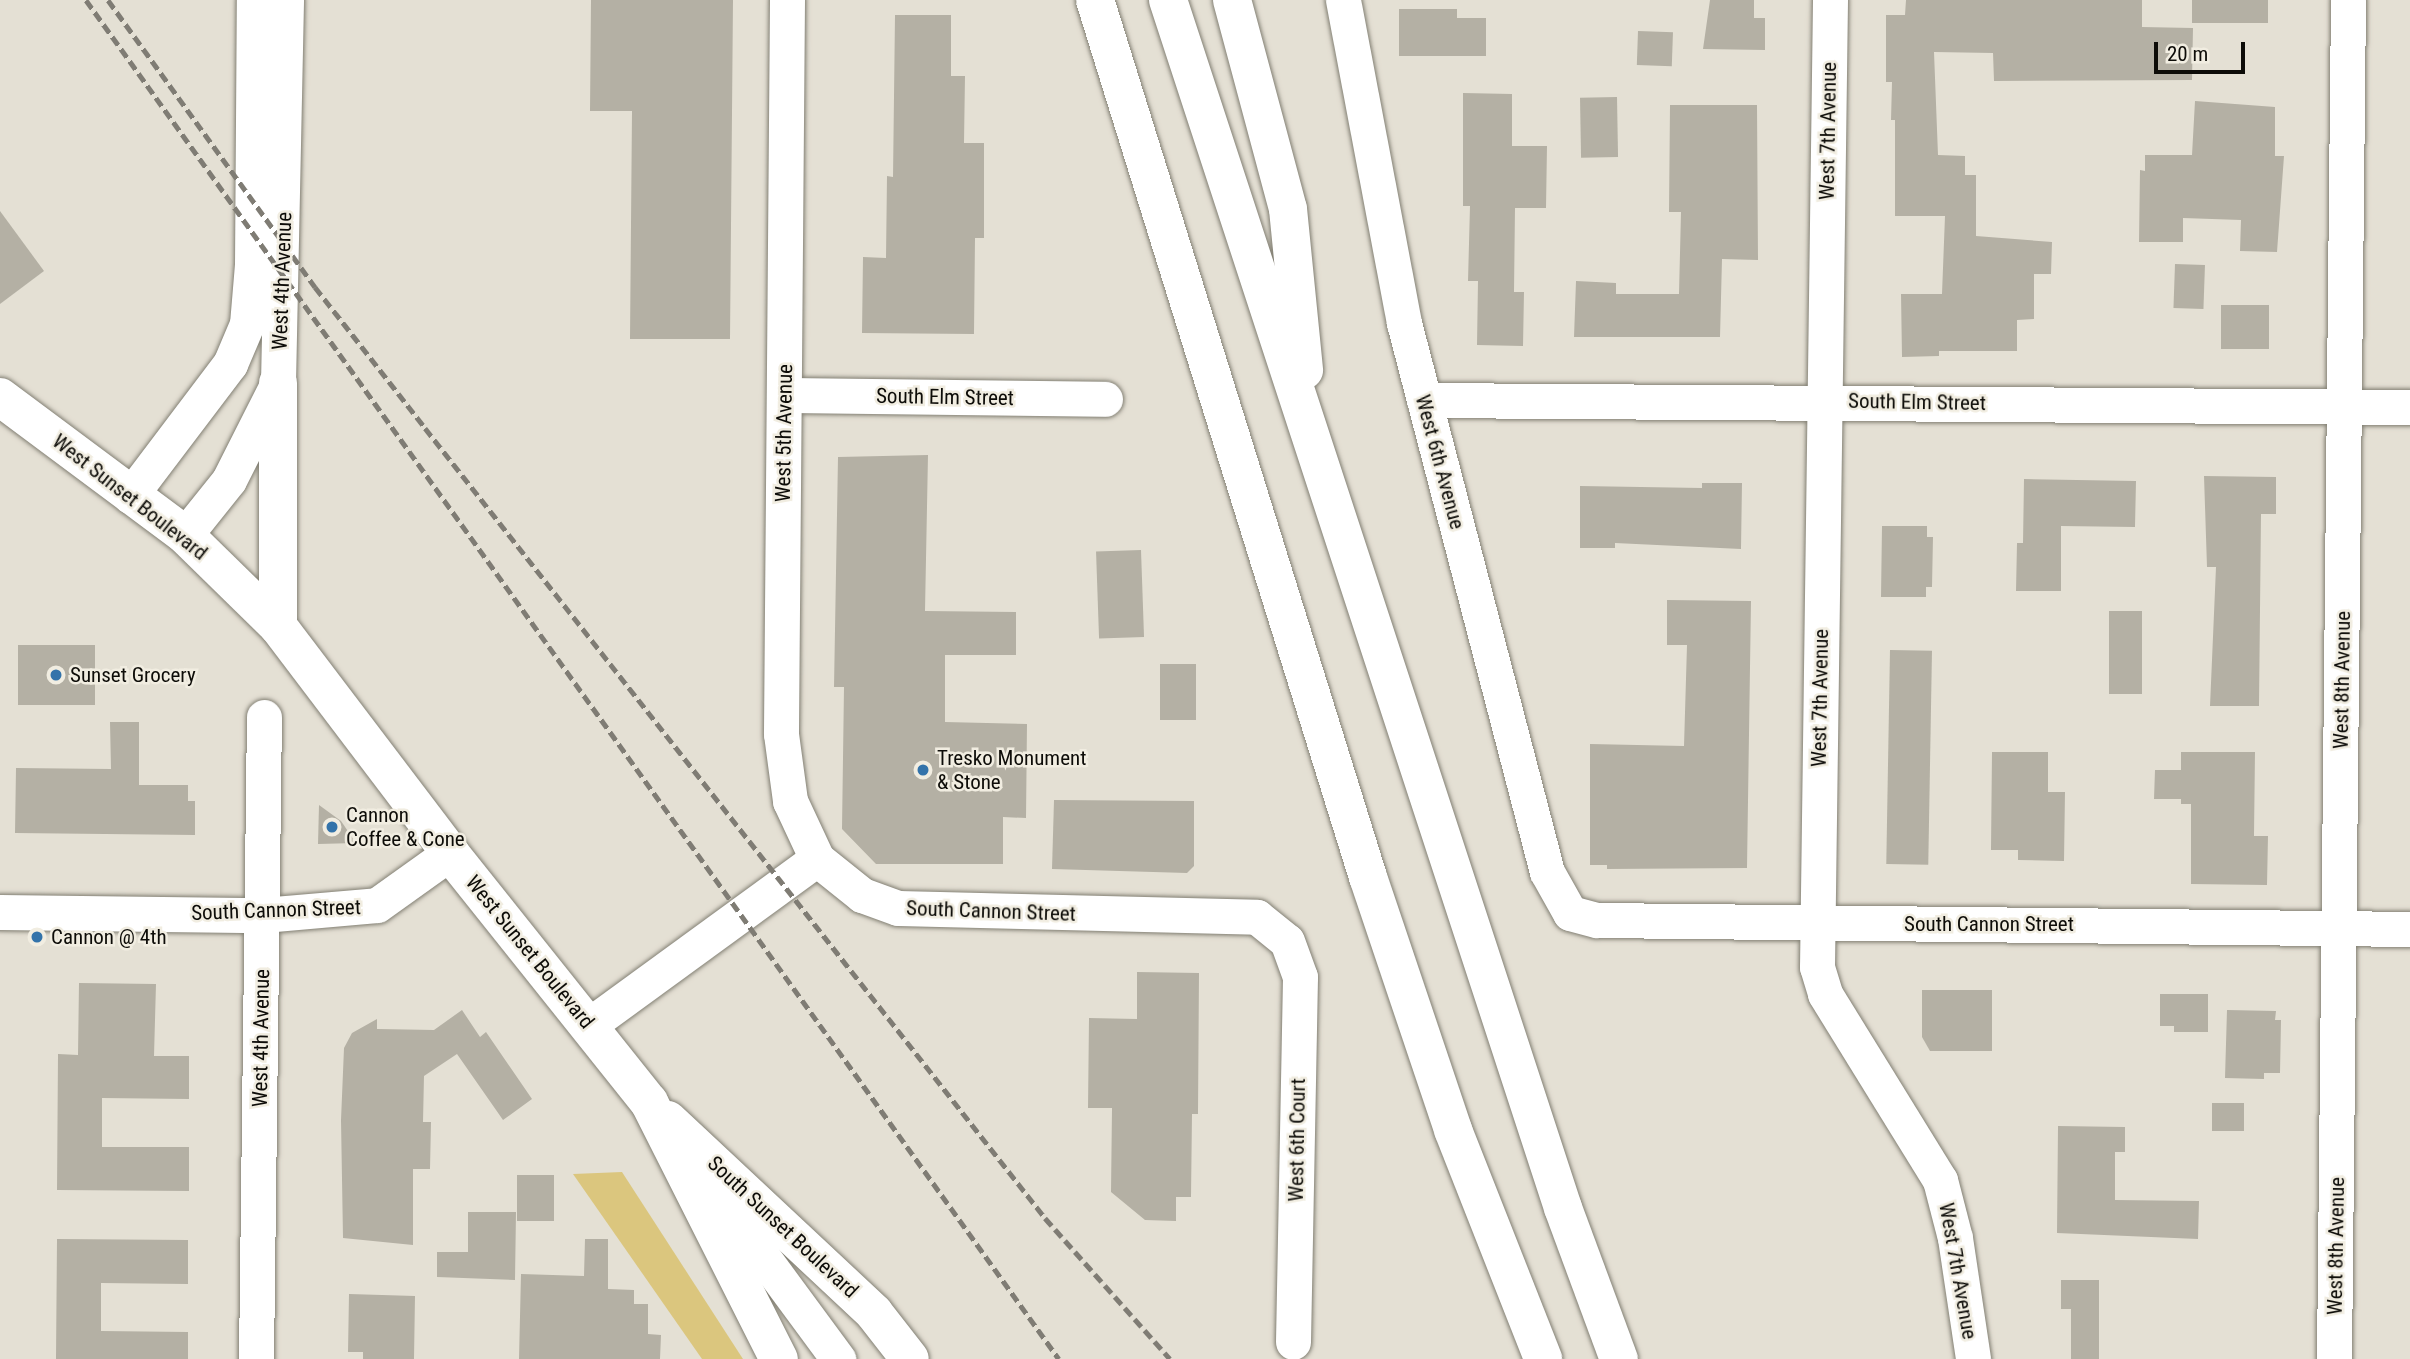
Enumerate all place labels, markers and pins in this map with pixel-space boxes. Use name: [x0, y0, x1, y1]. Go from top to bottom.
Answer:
place label: Sunset Grocery: [70, 662, 196, 688]
marker: Sunset Grocery: [48, 667, 64, 683]
place label: Tresko Monument & Stone: [937, 745, 1086, 795]
marker: Tresko Monument & Stone: [915, 762, 931, 778]
place label: Cannon Coffee & Cone: [346, 802, 465, 852]
marker: Cannon Coffee & Cone: [324, 819, 340, 835]
place label: Cannon @ 4th: [51, 924, 167, 950]
marker: Cannon @ 4th: [29, 929, 45, 945]

